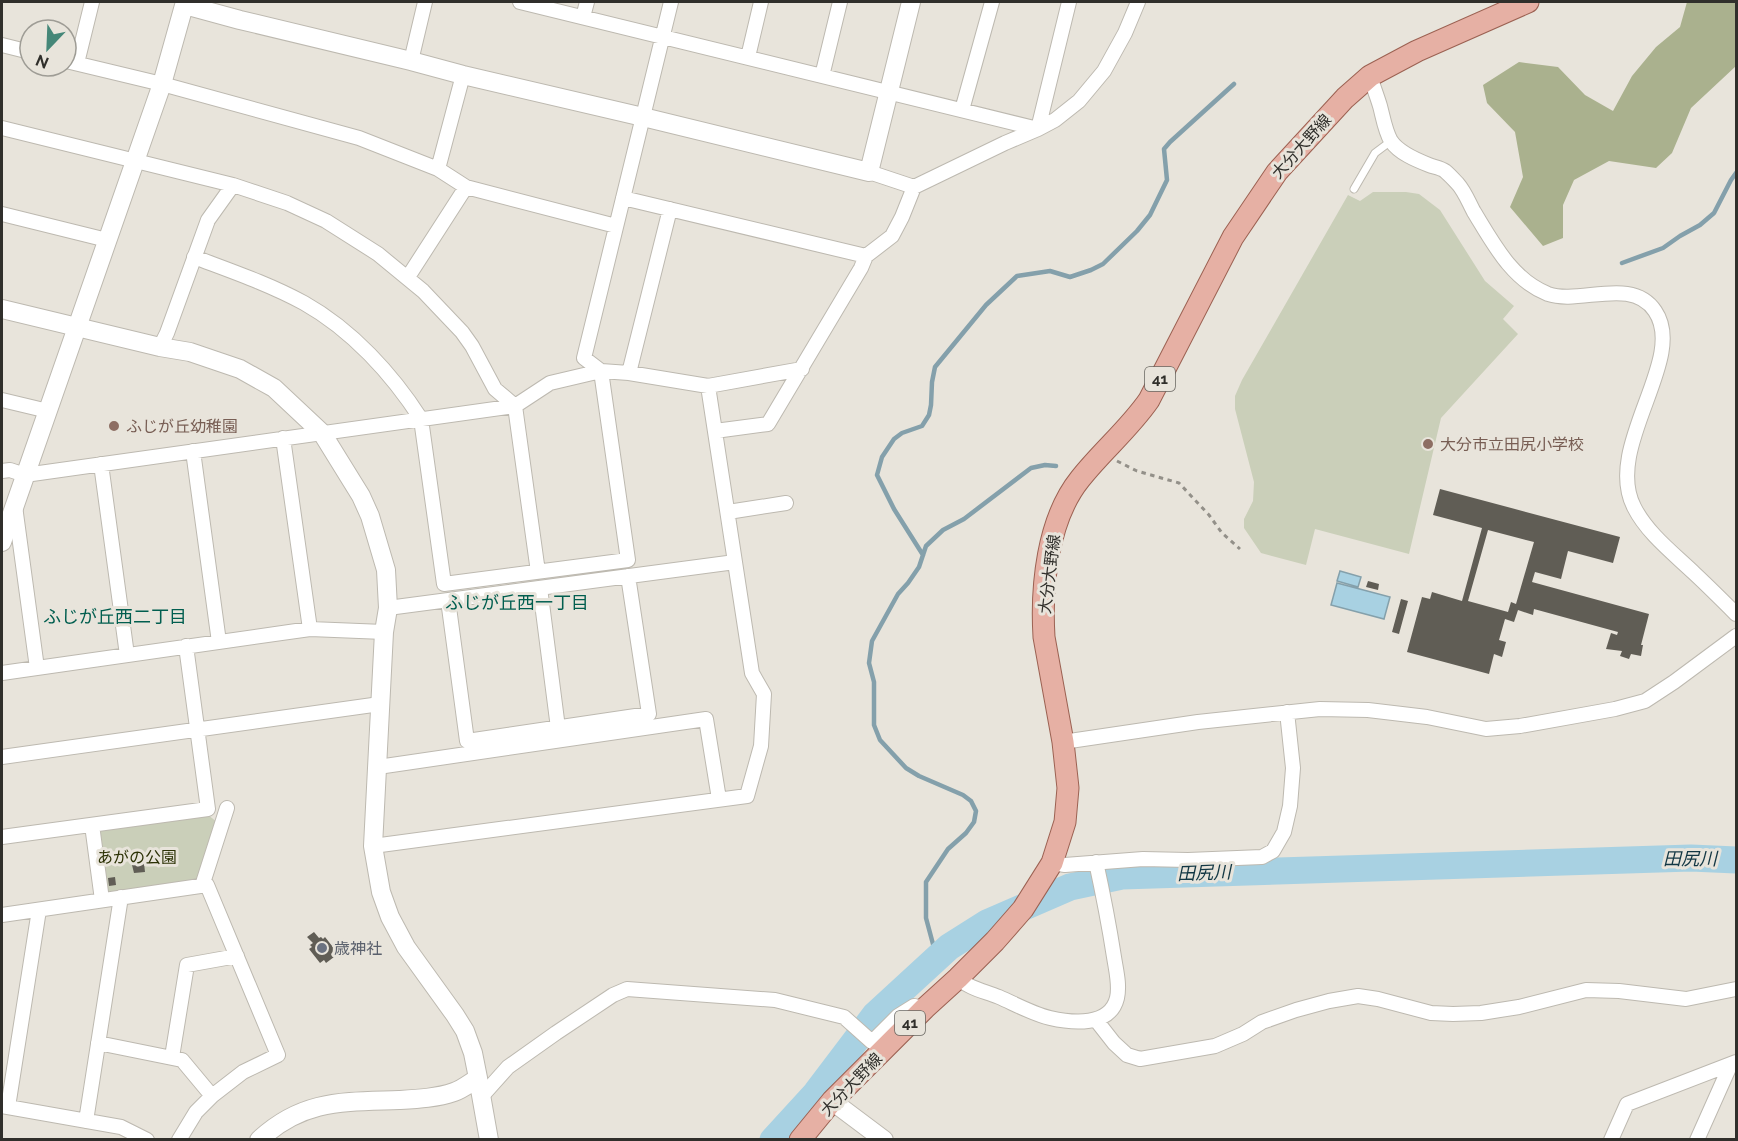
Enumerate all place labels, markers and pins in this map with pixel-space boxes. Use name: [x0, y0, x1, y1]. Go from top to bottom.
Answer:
place label: ふじが丘幼稚園: [126, 417, 238, 436]
marker: ふじが丘幼稚園: [107, 419, 121, 433]
place label: 大分市立田尻小学校: [1440, 435, 1584, 454]
marker: 大分市立田尻小学校: [1421, 437, 1435, 451]
place label: 歳神社: [334, 939, 382, 958]
marker: 歳神社: [315, 941, 329, 955]

